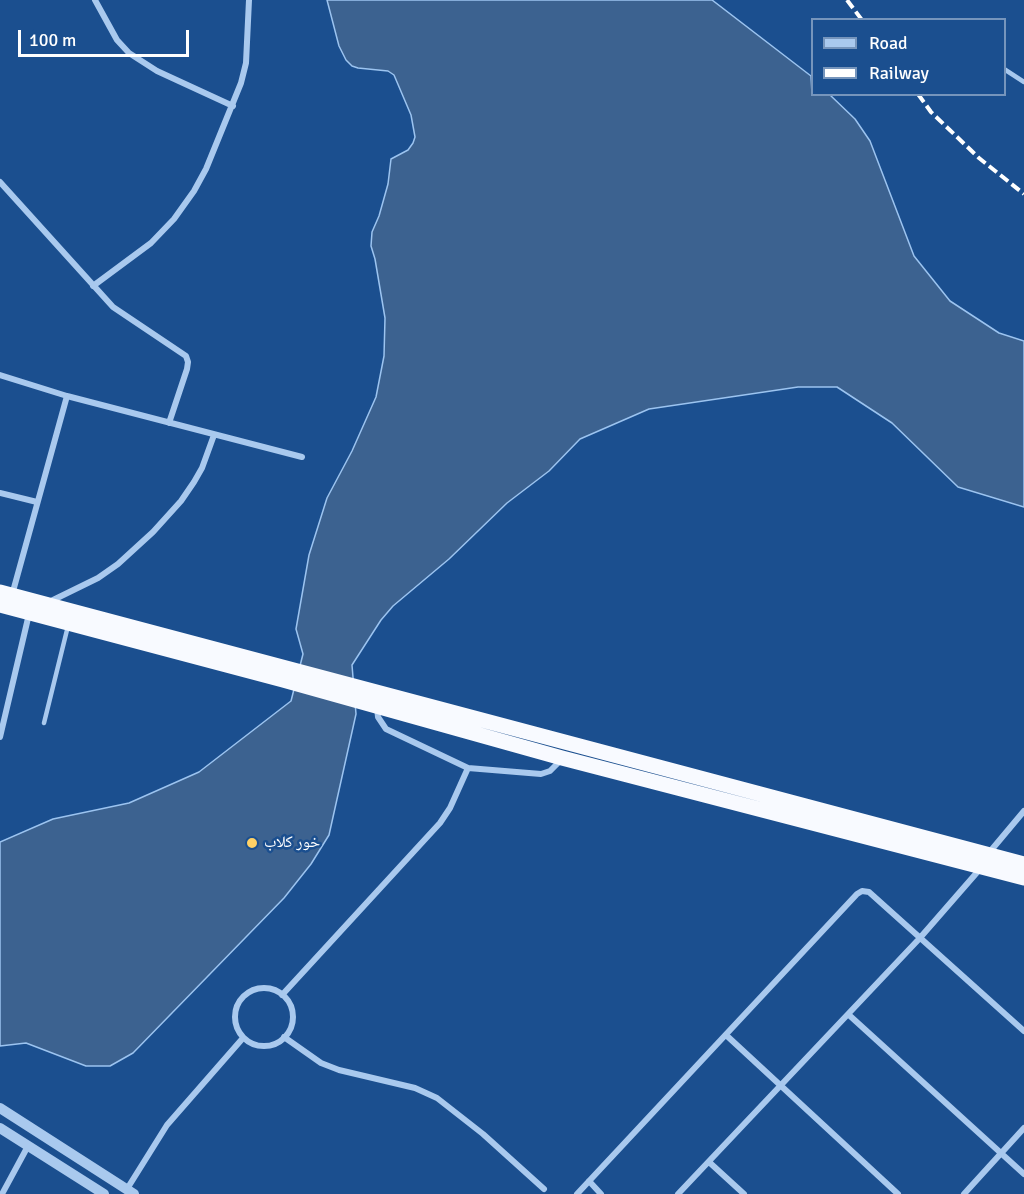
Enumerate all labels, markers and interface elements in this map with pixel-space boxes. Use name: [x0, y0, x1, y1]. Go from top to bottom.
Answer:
scale bar: [21, 18, 192, 56]
legend: [811, 18, 1006, 96]
text: 100 m: [29, 29, 76, 51]
text: Road: [869, 32, 908, 54]
text: Railway: [869, 62, 929, 84]
place label: خور كلاب: [264, 833, 320, 853]
marker: خور كلاب: [245, 836, 259, 850]

